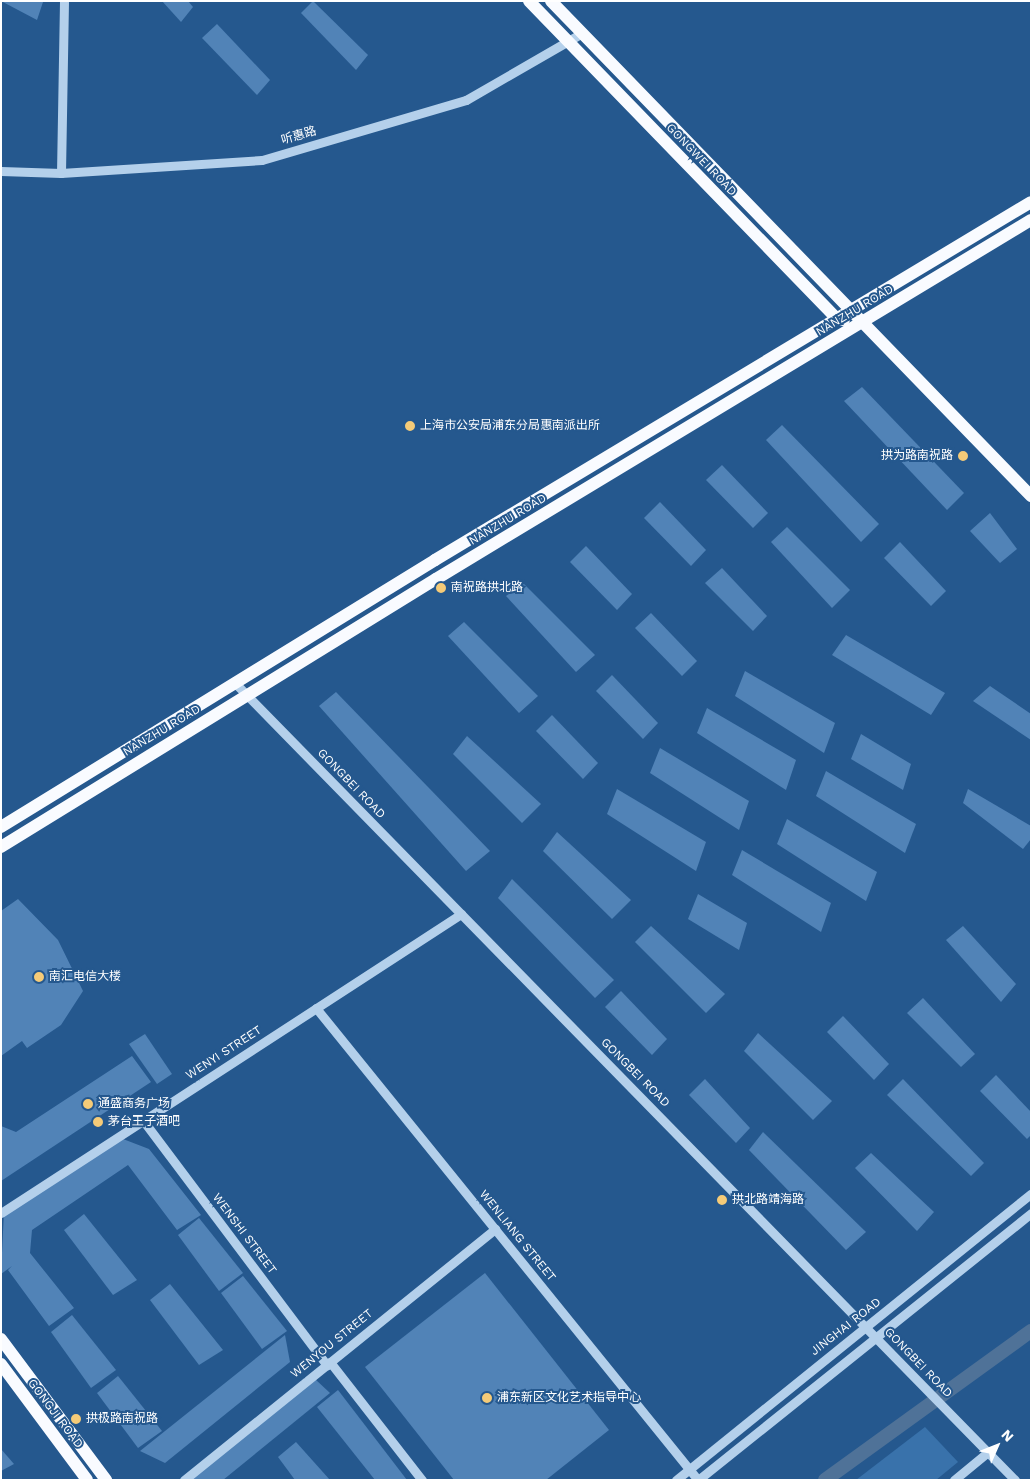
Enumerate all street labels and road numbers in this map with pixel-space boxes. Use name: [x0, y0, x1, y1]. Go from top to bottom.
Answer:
street label: GONGWEI ROAD: [663, 121, 739, 199]
street label: 听惠路: [280, 124, 318, 148]
street label: NANZHU ROAD: [814, 282, 896, 340]
street label: NANZHU ROAD: [467, 491, 549, 549]
street label: NANZHU ROAD: [121, 702, 203, 760]
street label: GONGBEI ROAD: [314, 746, 388, 822]
street label: WENYI STREET: [183, 1023, 265, 1083]
street label: GONGBEI ROAD: [598, 1036, 672, 1110]
street label: WENLIANG STREET: [476, 1187, 558, 1285]
street label: WENSHI STREET: [209, 1191, 279, 1277]
street label: JINGHAI ROAD: [808, 1295, 884, 1359]
street label: WENYOU STREET: [288, 1307, 376, 1381]
street label: GONGBEI ROAD: [881, 1325, 955, 1401]
street label: GONGJI ROAD: [24, 1377, 86, 1451]

